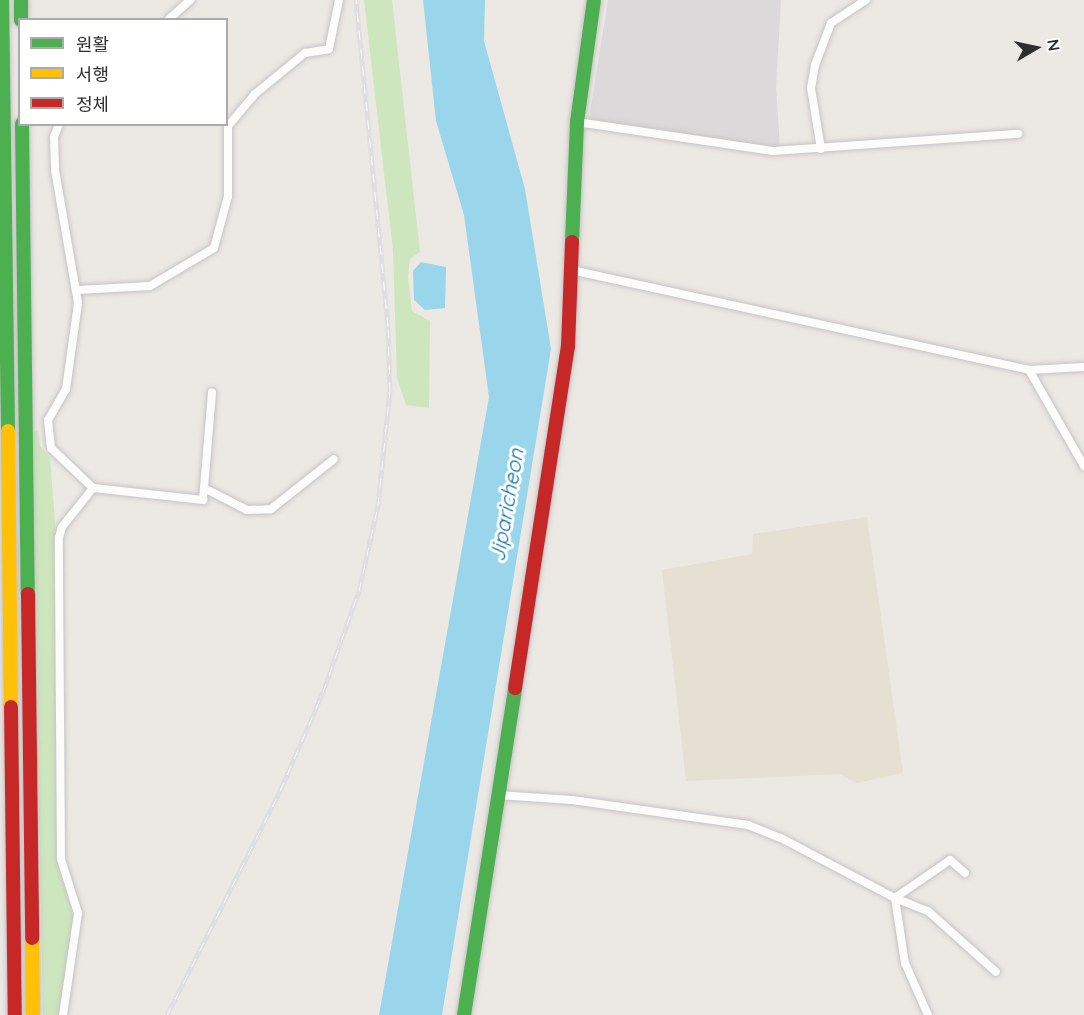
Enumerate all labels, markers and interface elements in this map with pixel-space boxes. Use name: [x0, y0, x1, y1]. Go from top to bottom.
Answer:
legend: [18, 18, 228, 126]
north arrow: [1006, 18, 1066, 78]
text: 원활: [76, 33, 109, 56]
text: N: [1043, 38, 1065, 53]
text: 서행: [76, 63, 109, 86]
text: 정체: [76, 93, 109, 116]
water label: Jiparicheon: [484, 447, 528, 563]

